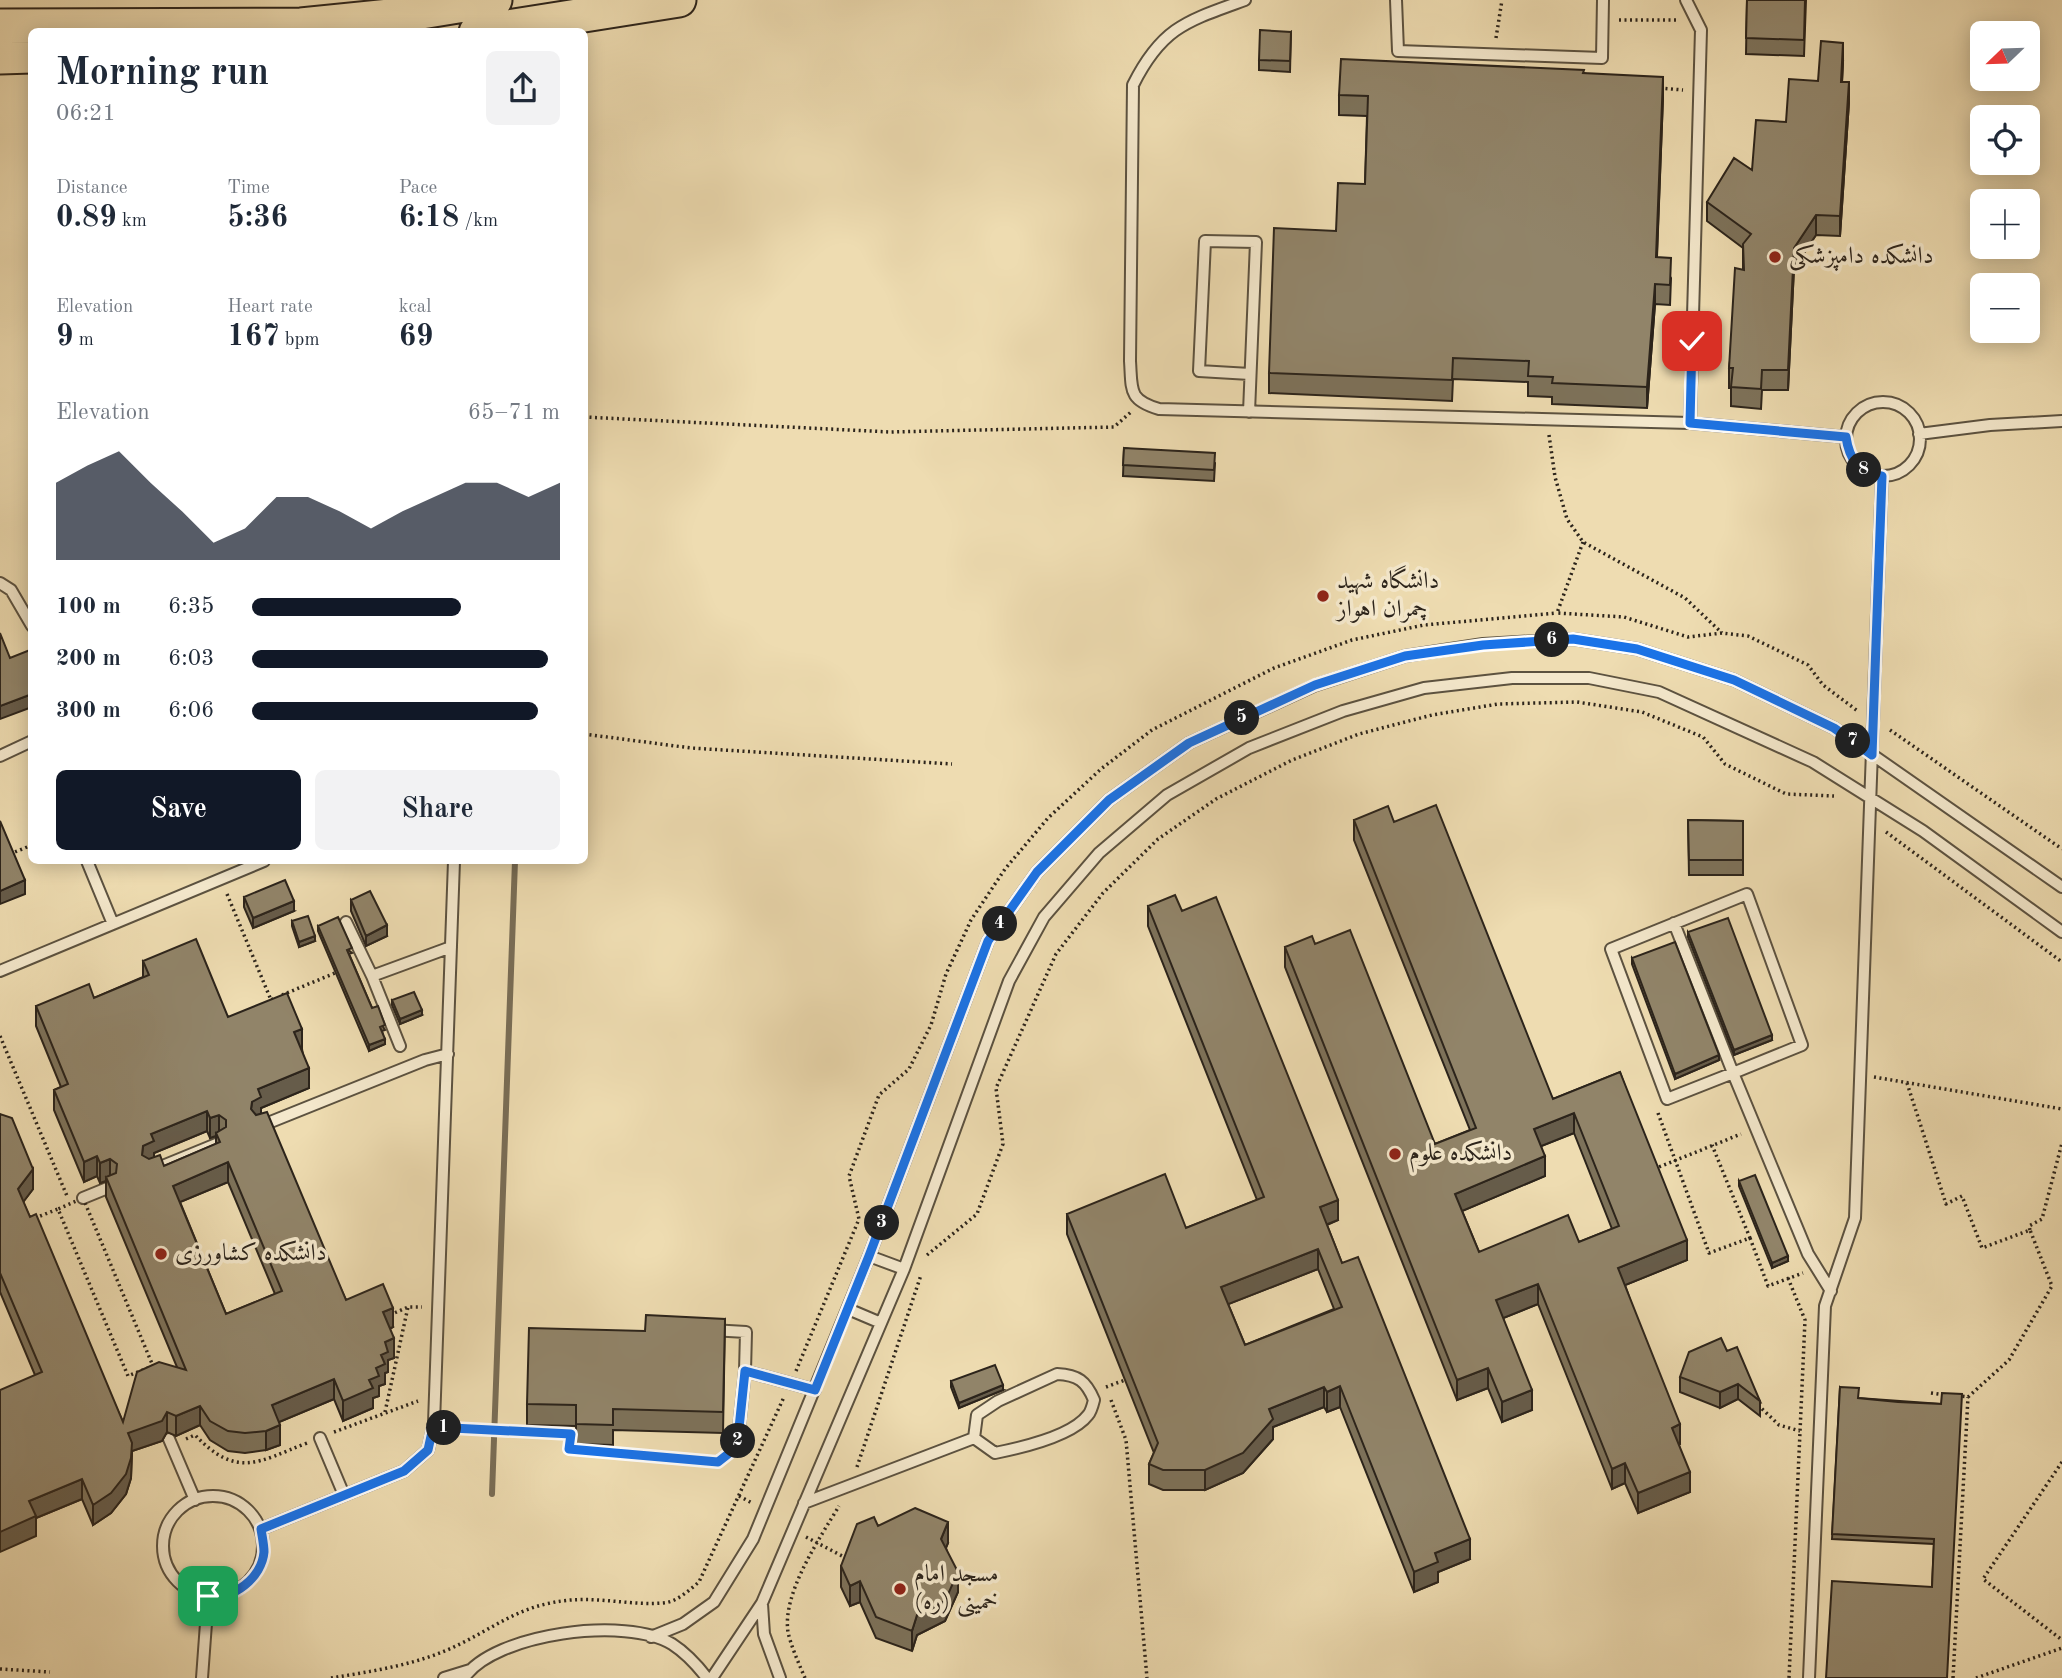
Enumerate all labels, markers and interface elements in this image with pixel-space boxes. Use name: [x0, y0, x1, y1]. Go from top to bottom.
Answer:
north arrow: [1970, 21, 2040, 91]
map controls: [1970, 21, 2040, 343]
button: share: [486, 51, 560, 125]
text: Morning run: [56, 55, 269, 93]
text: 06:21: [56, 102, 116, 125]
button: locate: [1970, 105, 2040, 175]
text: Distance: [56, 179, 128, 198]
text: Time: [227, 179, 270, 198]
text: Pace: [399, 179, 437, 198]
button: +: [1970, 189, 2040, 259]
text: 0.89: [56, 203, 117, 233]
text: 5:36: [227, 203, 288, 233]
text: 6:18: [399, 203, 459, 233]
text: km: [117, 212, 147, 231]
text: /km: [459, 212, 498, 231]
place label: دانشکده دامپزشکی: [1789, 243, 1934, 271]
marker: دانشکده دامپزشکی: [1767, 249, 1783, 265]
button: −: [1970, 273, 2040, 343]
text: Elevation: [56, 298, 133, 317]
text: Heart rate: [227, 298, 313, 317]
text: kcal: [399, 298, 431, 317]
pin: [1662, 311, 1722, 371]
text: 9: [56, 322, 73, 352]
text: 167: [227, 322, 280, 352]
text: 69: [399, 322, 433, 352]
icon: check: [1673, 322, 1711, 360]
text: m: [73, 331, 94, 350]
text: bpm: [280, 331, 320, 350]
text: Elevation: [56, 401, 150, 424]
text: 65–71 m: [468, 401, 560, 424]
pin: 8: [1846, 452, 1882, 488]
text: 8: [1858, 460, 1869, 479]
place label: دانشگاه شهید چمران اهواز: [1335, 565, 1439, 623]
marker: دانشگاه شهید چمران اهواز: [1315, 588, 1331, 604]
text: 100 m: [56, 595, 121, 618]
text: 6:35: [168, 595, 214, 618]
pin: 6: [1534, 622, 1570, 658]
text: 6: [1546, 630, 1557, 649]
text: 200 m: [56, 647, 121, 670]
text: 6:03: [168, 647, 214, 670]
text: 300 m: [56, 699, 121, 722]
text: 6:06: [168, 699, 214, 722]
pin: 5: [1224, 700, 1260, 736]
text: 5: [1236, 708, 1247, 727]
pin: 7: [1836, 724, 1870, 758]
text: 7: [1847, 731, 1858, 750]
button: Save: [56, 770, 301, 850]
button: Share: [315, 770, 560, 850]
pin: 4: [982, 906, 1018, 942]
text: 4: [994, 914, 1005, 933]
place label: دانشکده علوم: [1409, 1140, 1512, 1173]
marker: دانشکده علوم: [1387, 1146, 1403, 1162]
pin: 3: [864, 1206, 900, 1240]
text: 3: [876, 1213, 887, 1232]
place label: دانشکده کشاورزی: [175, 1240, 326, 1266]
marker: دانشکده کشاورزی: [153, 1246, 169, 1262]
pin: 1: [426, 1410, 462, 1446]
text: 1: [438, 1418, 449, 1437]
pin: 2: [720, 1424, 756, 1458]
text: 2: [732, 1431, 743, 1450]
place label: مسجد امام خمینی (ره): [914, 1563, 999, 1618]
pin: [178, 1566, 238, 1626]
icon: arrive: [189, 1577, 227, 1615]
marker: مسجد امام خمینی (ره): [892, 1581, 908, 1597]

